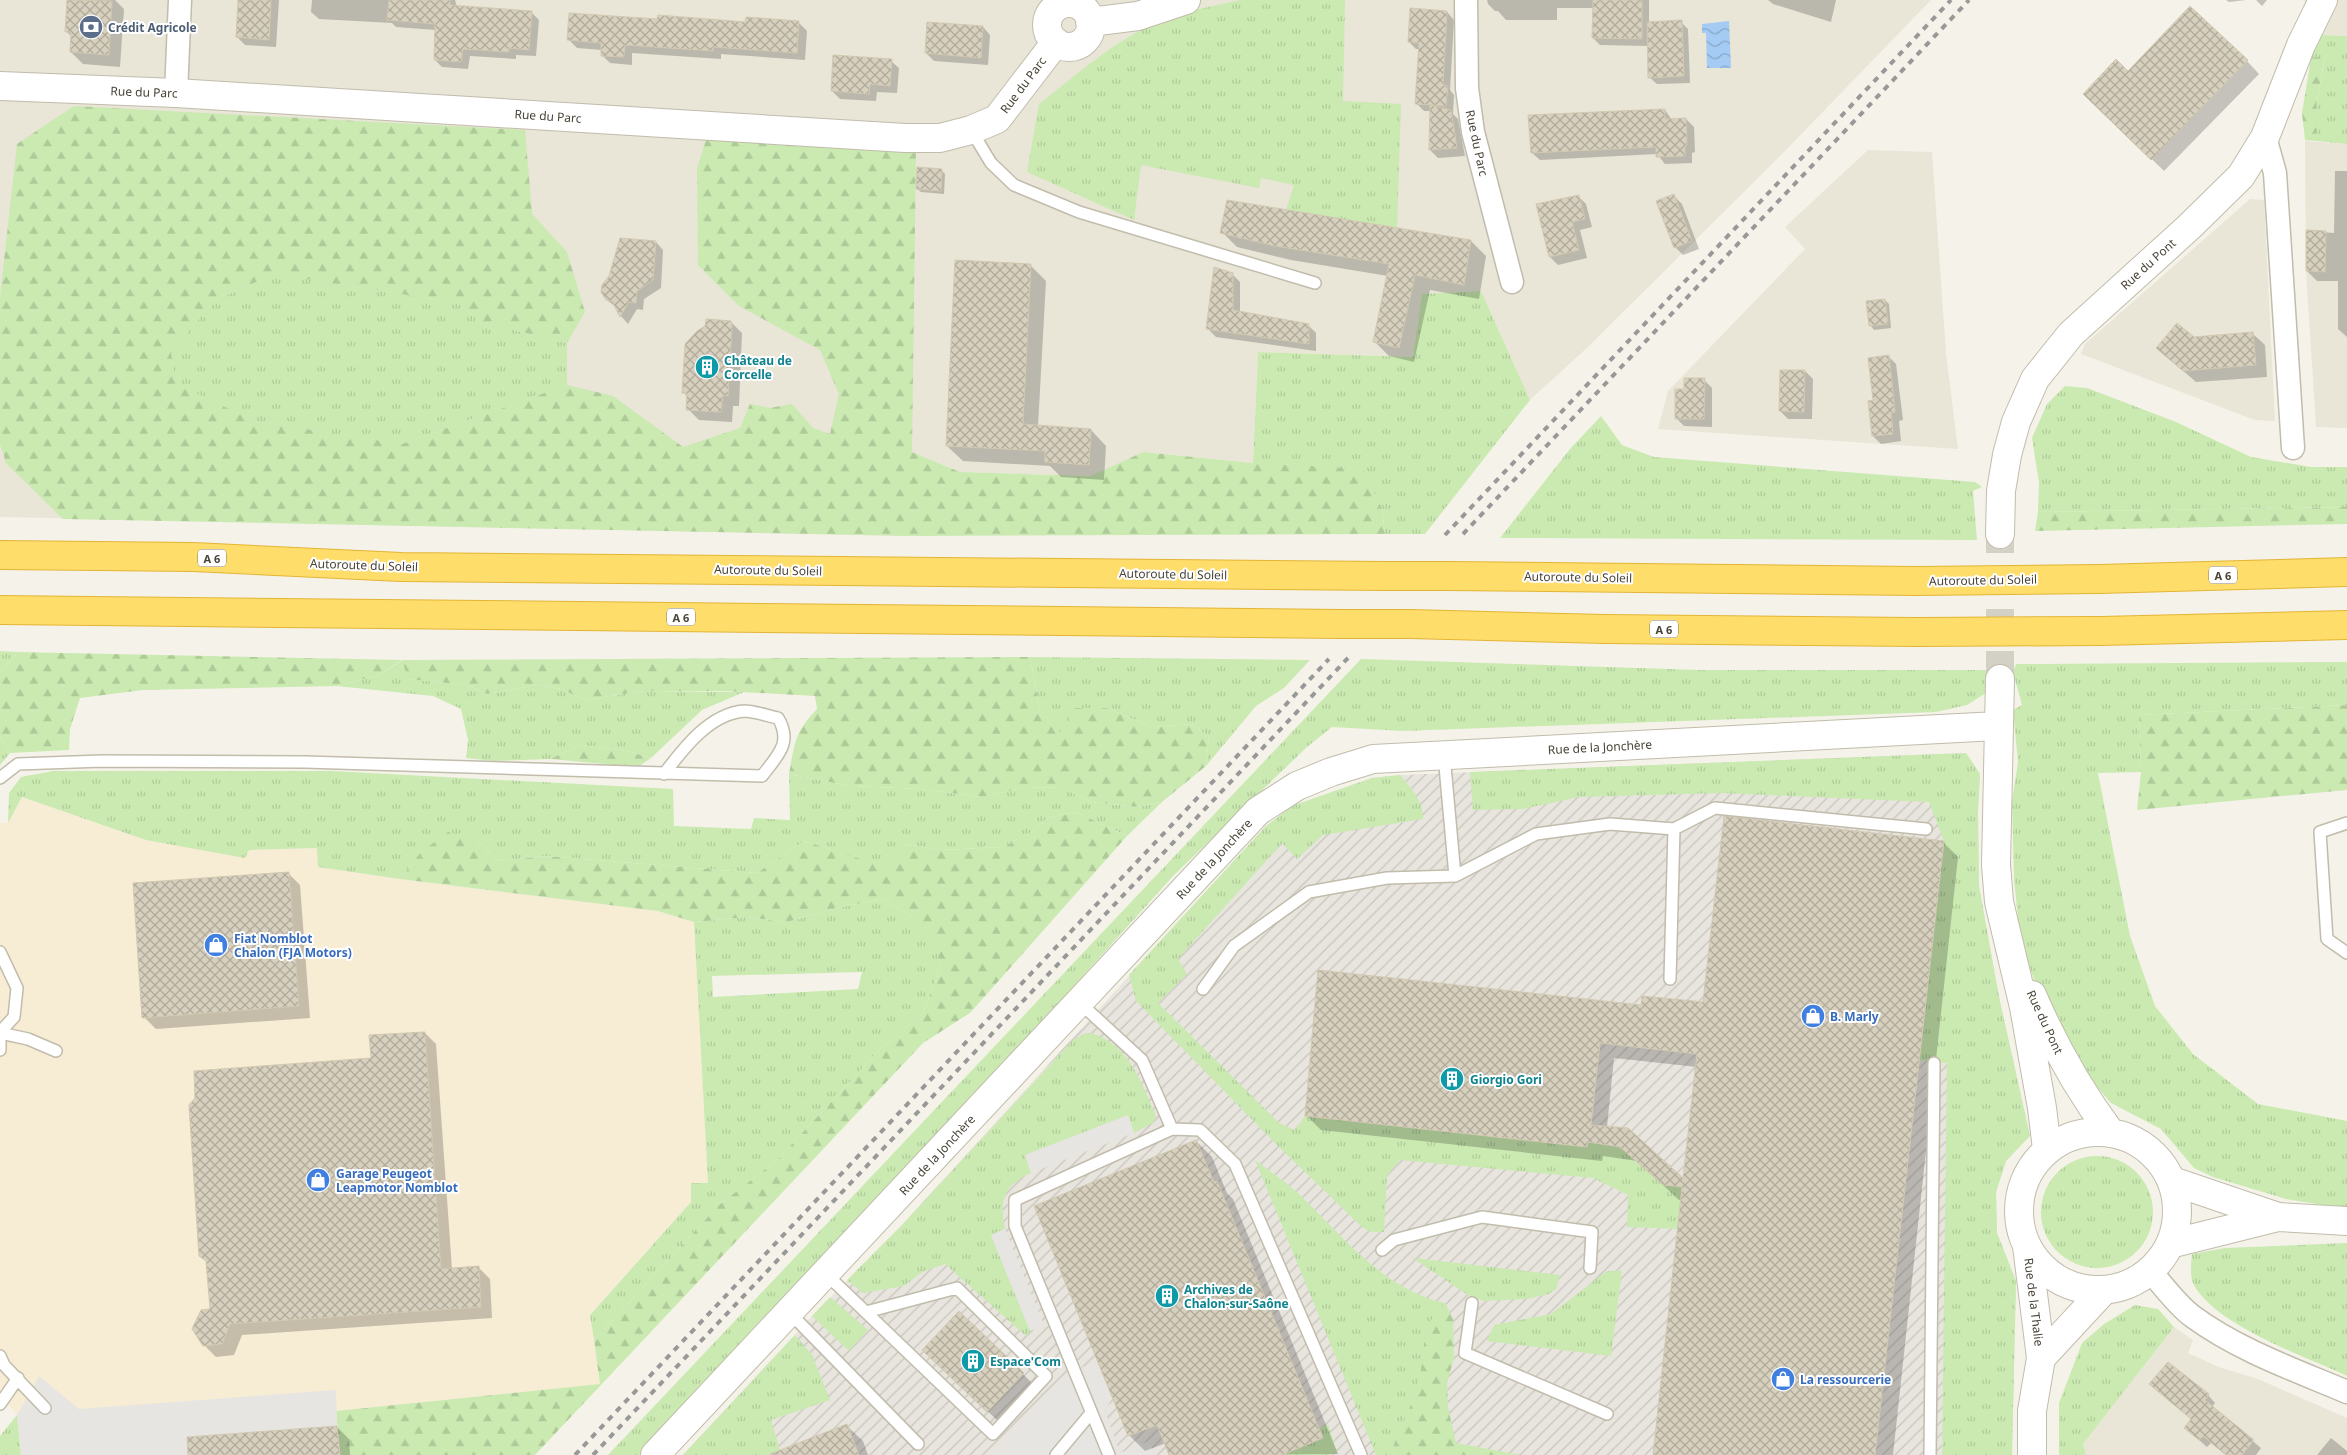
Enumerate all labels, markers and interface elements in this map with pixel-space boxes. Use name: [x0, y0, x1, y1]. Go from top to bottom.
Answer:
bank icon: Crédit Agricole: [78, 14, 104, 40]
place label: Crédit Agricole: [108, 19, 197, 36]
street label: Rue du Parc: [996, 53, 1050, 117]
street label: Rue du Parc: [110, 82, 178, 102]
street label: Rue du Parc: [514, 105, 582, 127]
street label: Rue du Parc: [1462, 108, 1492, 178]
street label: Rue du Pont: [2117, 234, 2180, 293]
place label: Château de Corcelle: [724, 352, 792, 383]
building icon: Château de Corcelle: [694, 354, 720, 380]
road number: A 6: [198, 550, 226, 566]
street label: Autoroute du Soleil: [310, 555, 418, 575]
street label: Autoroute du Soleil: [714, 561, 822, 579]
street label: Autoroute du Soleil: [1119, 565, 1227, 583]
road number: A 6: [2209, 566, 2237, 584]
street label: Autoroute du Soleil: [1524, 568, 1632, 586]
street label: Autoroute du Soleil: [1929, 571, 2037, 589]
road number: A 6: [667, 608, 695, 626]
road number: A 6: [1650, 620, 1678, 638]
street label: Rue de la Jonchère: [1547, 736, 1653, 758]
street label: Rue de la Jonchère: [1172, 815, 1256, 903]
place label: Fiat Nomblot Chalon (FJA Motors): [234, 930, 352, 961]
shop icon: Fiat Nomblot Chalon (FJA Motors): [203, 932, 229, 958]
street label: Rue du Pont: [2023, 987, 2068, 1057]
shop icon: B. Marly: [1800, 1003, 1826, 1029]
place label: B. Marly: [1830, 1008, 1879, 1025]
building icon: Giorgio Gori: [1439, 1066, 1465, 1092]
place label: Giorgio Gori: [1470, 1071, 1542, 1088]
street label: Rue de la Jonchère: [895, 1111, 979, 1199]
place label: Garage Peugeot Leapmotor Nomblot: [336, 1165, 458, 1196]
shop icon: Garage Peugeot Leapmotor Nomblot: [305, 1167, 331, 1193]
street label: Rue de la Thalie: [2020, 1257, 2048, 1347]
place label: Archives de Chalon-sur-Saône: [1184, 1281, 1289, 1312]
building icon: Archives de Chalon-sur-Saône: [1154, 1283, 1180, 1309]
building icon: Espace'Com: [960, 1348, 986, 1374]
place label: Espace'Com: [990, 1353, 1061, 1370]
shop icon: La ressourcerie: [1770, 1366, 1796, 1392]
place label: La ressourcerie: [1800, 1371, 1891, 1388]

